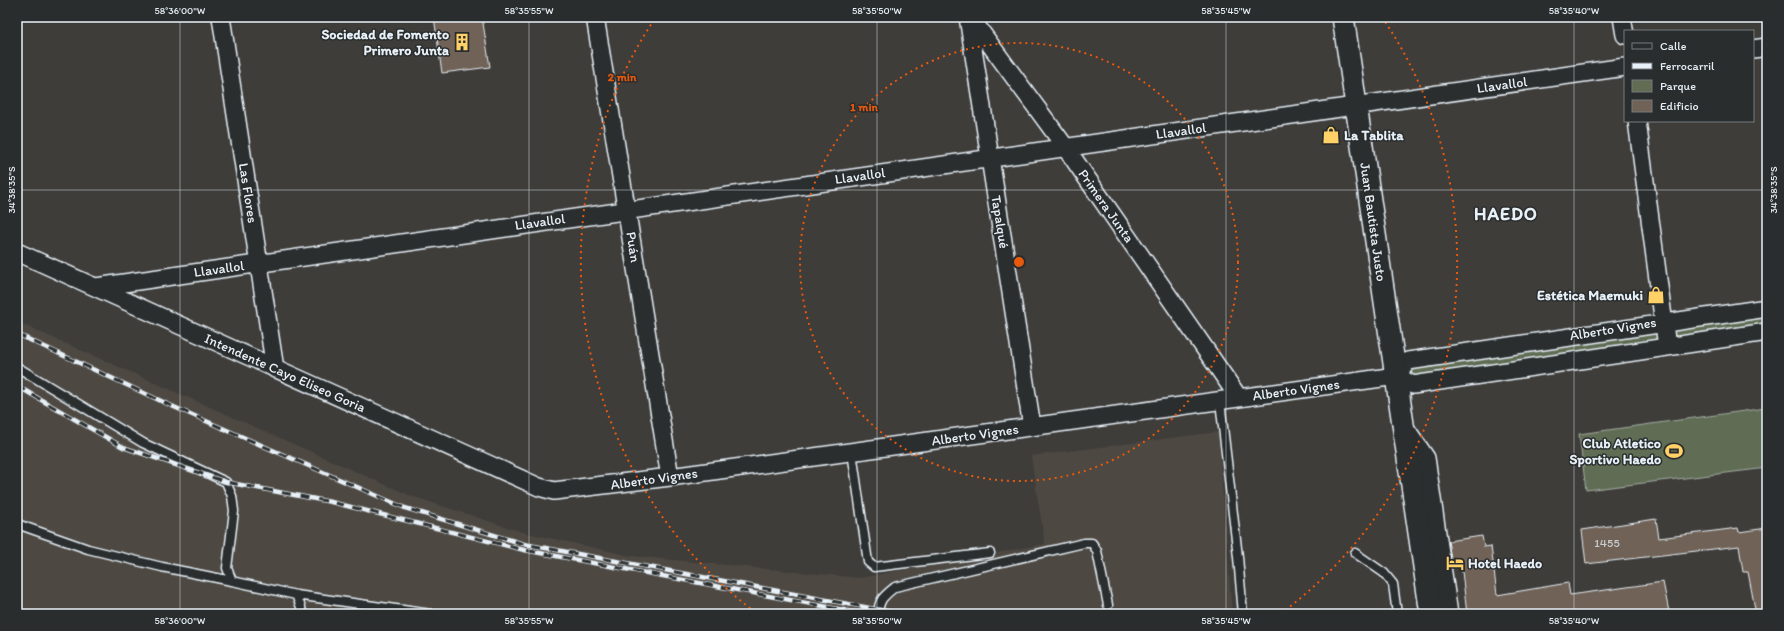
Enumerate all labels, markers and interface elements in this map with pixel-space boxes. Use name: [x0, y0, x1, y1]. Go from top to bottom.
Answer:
text: 58°36'00"W: [155, 4, 206, 17]
text: 58°35'55"W: [505, 4, 554, 17]
text: 58°35'50"W: [852, 4, 902, 17]
text: 58°35'45"W: [1201, 4, 1251, 17]
text: 58°35'40"W: [1549, 4, 1600, 17]
place label: Sociedad de Fomento Primero Junta: [321, 26, 449, 59]
legend: [1624, 30, 1754, 122]
building icon: Sociedad de Fomento Primero Junta: [452, 32, 472, 52]
text: Calle: [1660, 39, 1687, 53]
text: Ferrocarril: [1660, 59, 1715, 73]
text: 2 min: [608, 70, 637, 84]
street label: Llavallol: [1476, 73, 1528, 97]
text: Parque: [1660, 79, 1696, 93]
text: Edificio: [1660, 99, 1699, 113]
text: 1 min: [850, 100, 879, 114]
street label: Llavallol: [1155, 119, 1207, 143]
shop icon: La Tablita: [1321, 125, 1341, 145]
place label: La Tablita: [1344, 127, 1404, 144]
street label: Juan Bautista Justo: [1356, 161, 1390, 283]
street label: Las Flores: [235, 162, 261, 224]
street label: Llavallol: [834, 164, 886, 188]
text: 34°38'35"S: [5, 166, 18, 214]
street label: Primera Junta: [1075, 166, 1138, 246]
text: 34°38'35"S: [1767, 166, 1780, 214]
street label: Tapalqué: [987, 194, 1013, 250]
district label: HAEDO: [1474, 203, 1538, 225]
street label: Llavallol: [514, 210, 566, 234]
street label: Puán: [622, 230, 644, 264]
centre of rings: [1012, 255, 1026, 269]
street label: Llavallol: [193, 257, 245, 281]
shop icon: Estética Maemuki: [1646, 285, 1666, 305]
place label: Estética Maemuki: [1537, 287, 1643, 304]
street label: Alberto Vignes: [1568, 314, 1658, 344]
street label: Intendente Cayo Eliseo Goria: [202, 330, 368, 416]
street label: Alberto Vignes: [1251, 375, 1341, 405]
street label: Alberto Vignes: [930, 420, 1020, 450]
place label: Club Atletico Sportivo Haedo: [1569, 435, 1661, 468]
sports icon: Club Atletico Sportivo Haedo: [1664, 441, 1684, 461]
street label: Alberto Vignes: [609, 464, 699, 494]
house number: 1455: [1594, 536, 1620, 550]
hotel icon: Hotel Haedo: [1445, 553, 1465, 573]
place label: Hotel Haedo: [1468, 555, 1542, 572]
text: 58°36'00"W: [155, 614, 206, 627]
text: 58°35'55"W: [505, 614, 554, 627]
text: 58°35'50"W: [852, 614, 902, 627]
text: 58°35'45"W: [1201, 614, 1251, 627]
text: 58°35'40"W: [1549, 614, 1600, 627]

